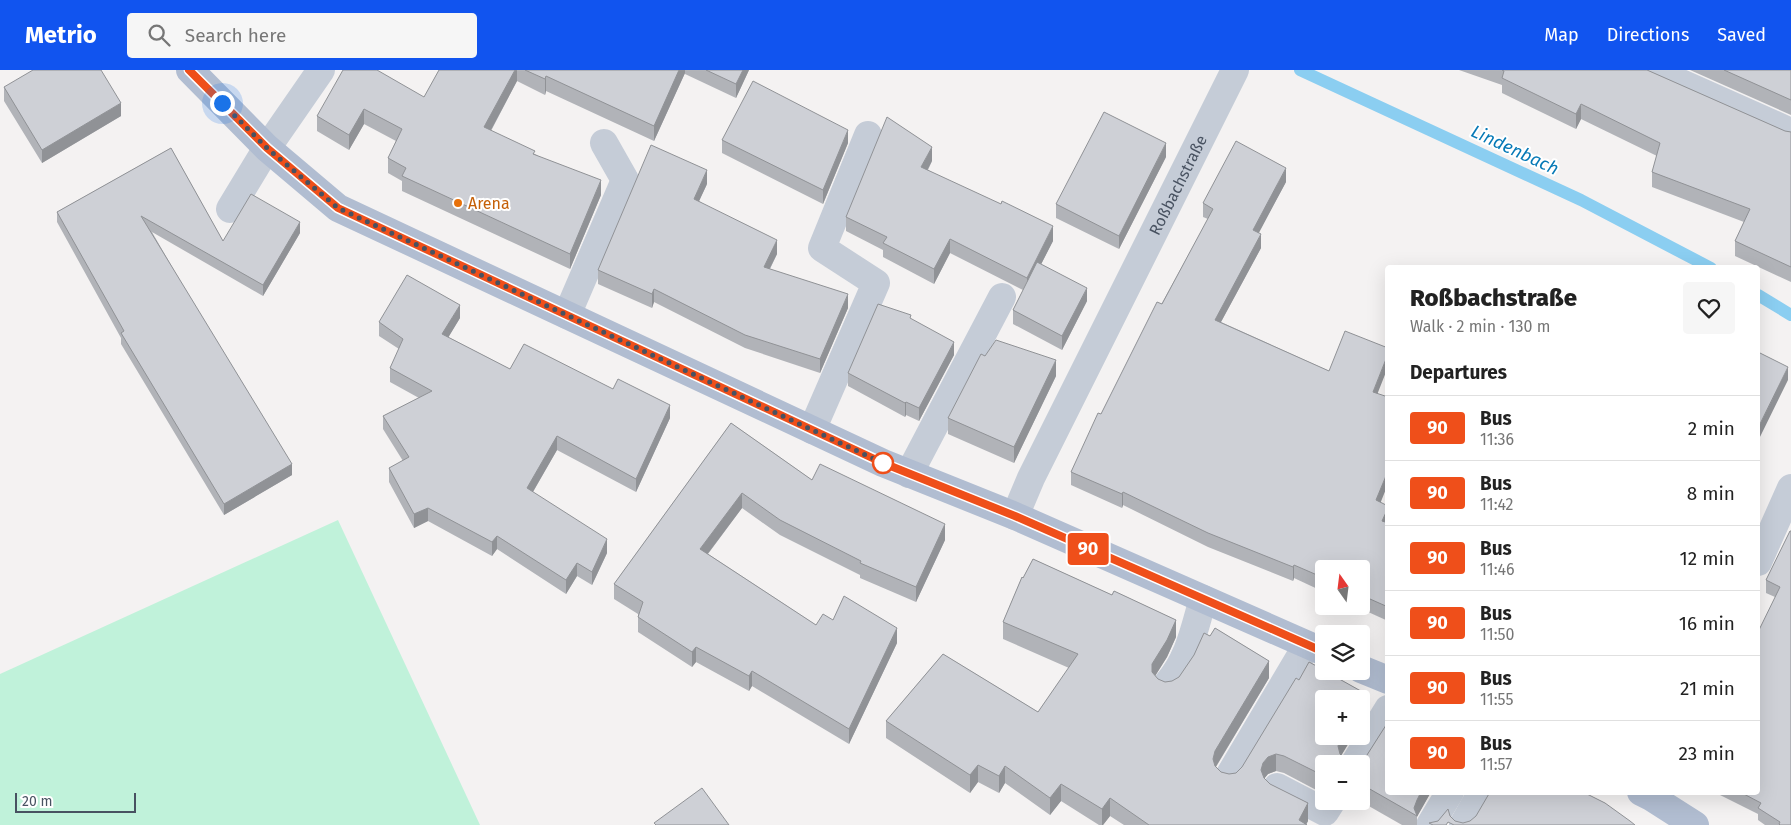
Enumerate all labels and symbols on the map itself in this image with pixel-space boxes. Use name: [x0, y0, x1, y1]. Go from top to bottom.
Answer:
your location: [210, 91, 235, 116]
water label: Lindenbach: [1468, 120, 1562, 180]
street label: Roßbachstraße: [1145, 132, 1211, 238]
place label: Arena: [468, 194, 510, 213]
marker: Arena: [452, 197, 464, 209]
unlabelled marker: [872, 452, 894, 474]
line badge: 90: [1066, 533, 1110, 565]
north arrow: [1315, 560, 1370, 615]
scale bar: [15, 790, 136, 813]

